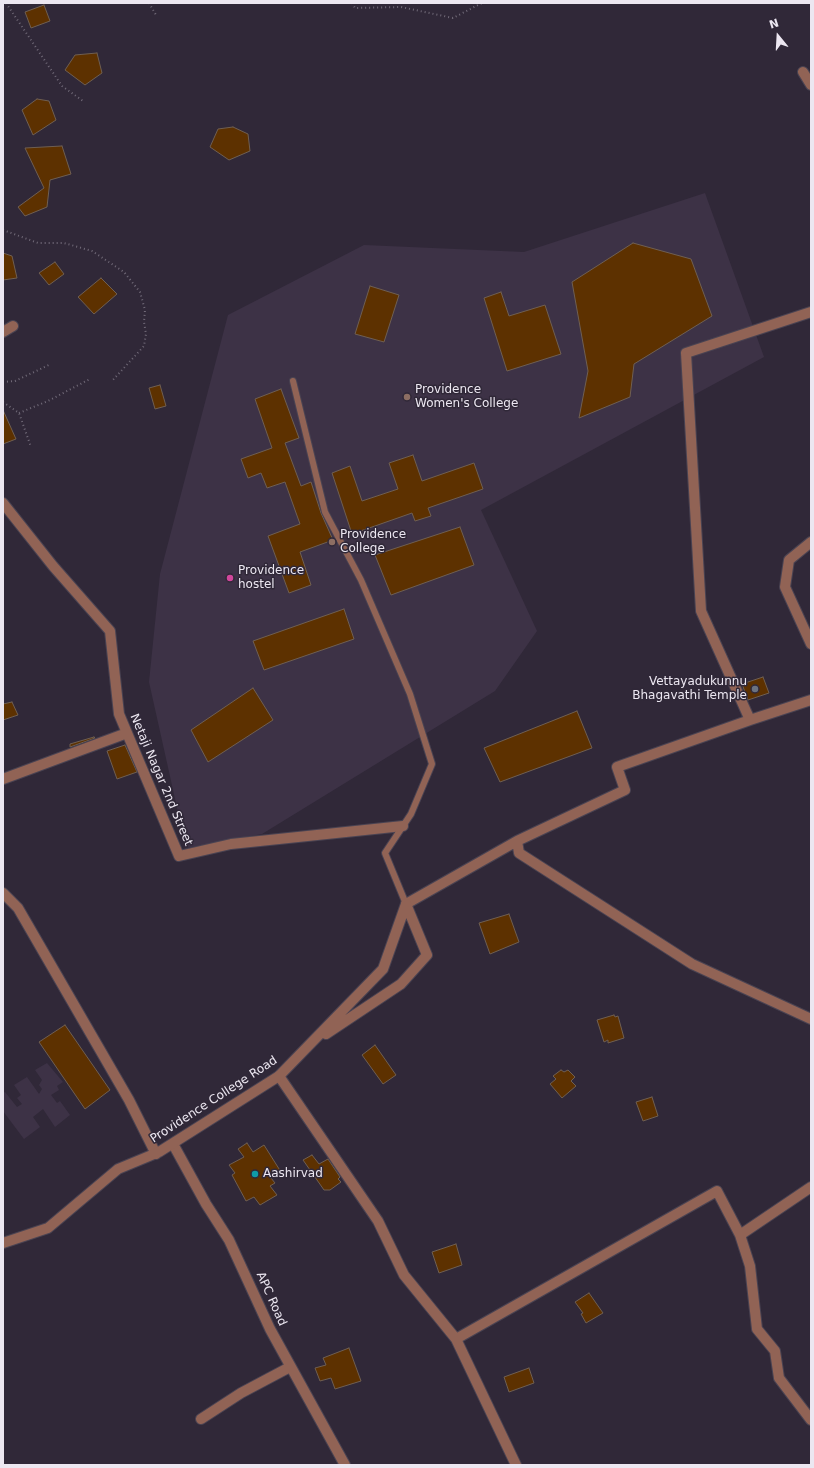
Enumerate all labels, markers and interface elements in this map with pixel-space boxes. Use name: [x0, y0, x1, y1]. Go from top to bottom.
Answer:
north arrow: [758, 16, 798, 56]
text: N: [768, 17, 781, 32]
place label: Providence Women's College: [415, 383, 518, 411]
marker: Providence Women's College: [402, 392, 412, 402]
place label: Providence College: [340, 528, 406, 556]
marker: Providence College: [327, 537, 337, 547]
place label: Providence hostel: [238, 564, 304, 592]
marker: Providence hostel: [225, 573, 235, 583]
place label: Vettayadukunnu Bhagavathi Temple: [632, 675, 747, 703]
marker: Vettayadukunnu Bhagavathi Temple: [750, 684, 760, 694]
street label: Netaji Nagar 2nd Street: [127, 712, 195, 848]
street label: Providence College Road: [148, 1054, 280, 1146]
place label: Aashirvad: [263, 1167, 323, 1181]
marker: Aashirvad: [250, 1169, 260, 1179]
street label: APC Road: [253, 1270, 289, 1328]

